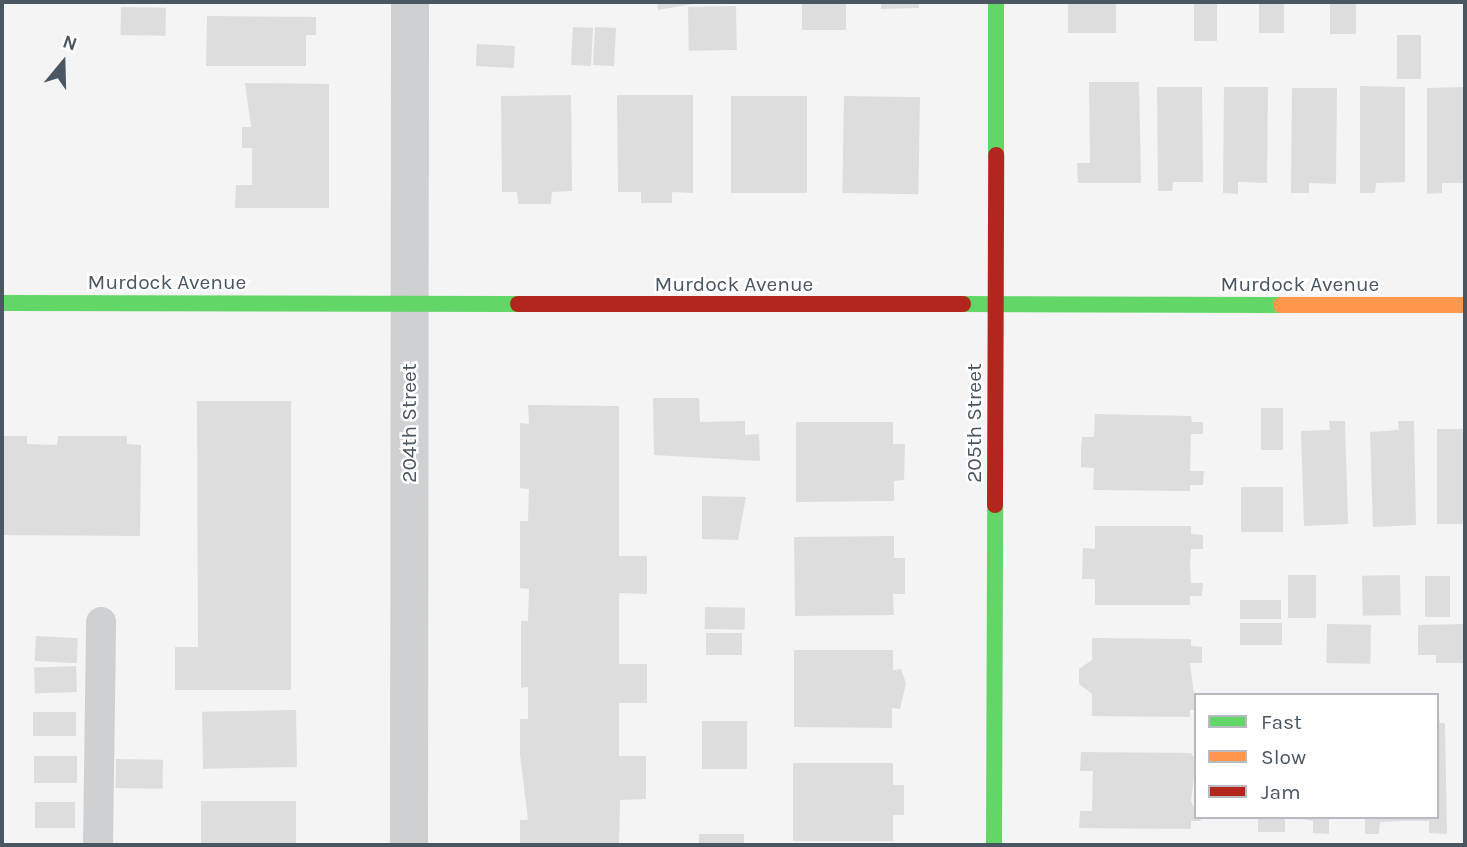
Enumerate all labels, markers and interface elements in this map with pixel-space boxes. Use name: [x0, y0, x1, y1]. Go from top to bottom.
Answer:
north arrow: [28, 28, 98, 98]
text: N: [60, 31, 80, 56]
street label: Murdock Avenue: [88, 269, 246, 295]
street label: Murdock Avenue: [655, 271, 813, 297]
street label: Murdock Avenue: [1221, 271, 1379, 297]
street label: 204th Street: [396, 363, 422, 483]
street label: 205th Street: [961, 363, 987, 483]
legend: [1194, 693, 1439, 819]
text: Fast: [1261, 710, 1302, 734]
text: Slow: [1261, 745, 1306, 769]
text: Jam: [1261, 780, 1301, 804]

